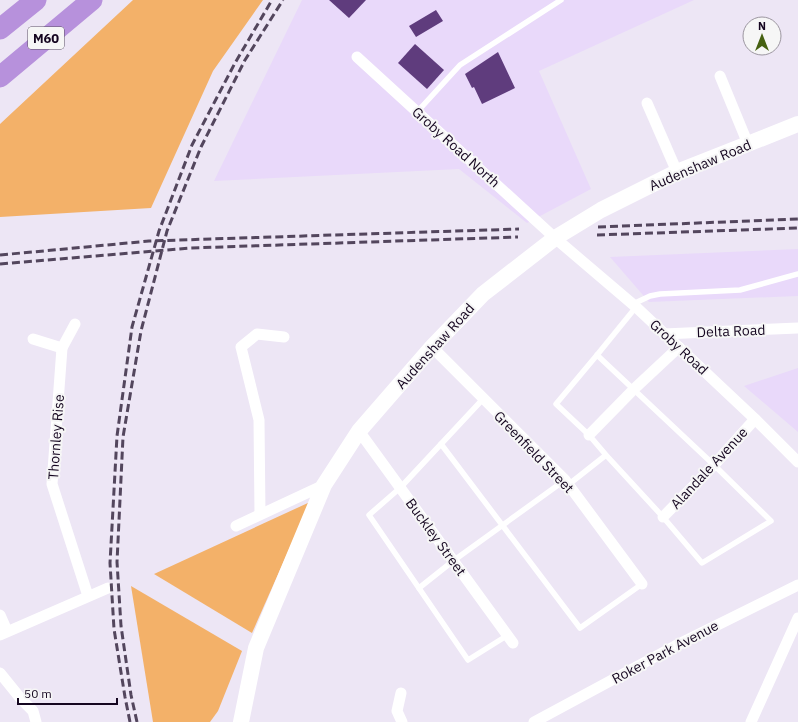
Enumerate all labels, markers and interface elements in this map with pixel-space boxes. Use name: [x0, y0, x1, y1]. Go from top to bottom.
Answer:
north arrow: [742, 16, 782, 56]
text: N: [758, 19, 766, 33]
road number: M60: [28, 27, 64, 49]
street label: Groby Road North: [408, 103, 504, 191]
street label: Audenshaw Road: [646, 135, 754, 195]
street label: Audenshaw Road: [392, 299, 478, 393]
street label: Groby Road: [646, 315, 712, 379]
street label: Delta Road: [696, 321, 766, 341]
street label: Thornley Rise: [44, 393, 68, 480]
street label: Greenfield Street: [490, 407, 578, 497]
street label: Alandale Avenue: [666, 423, 752, 513]
street label: Buckley Street: [402, 495, 470, 579]
street label: Roker Park Avenue: [609, 616, 722, 688]
scale bar: [18, 680, 117, 706]
text: 50 m: [24, 686, 52, 701]

